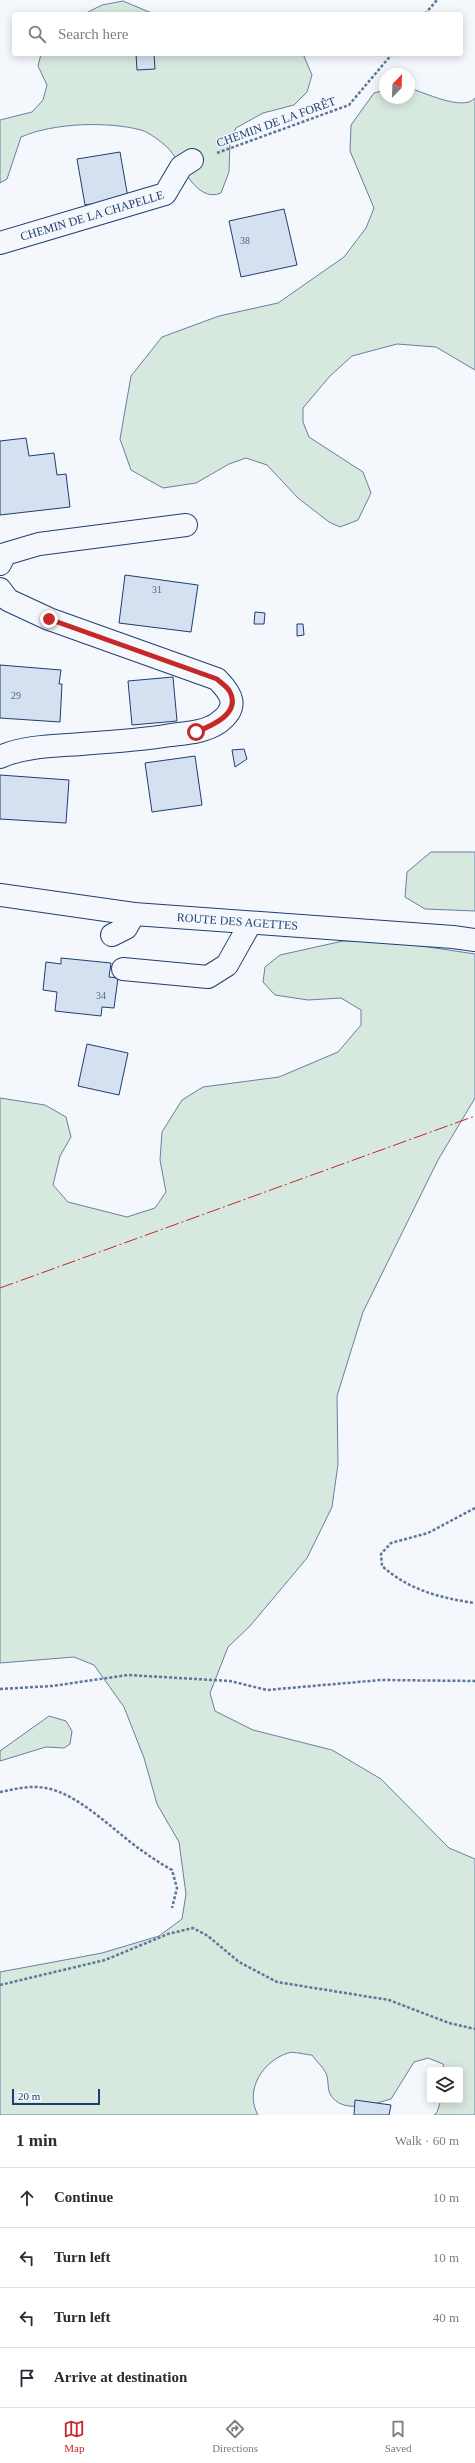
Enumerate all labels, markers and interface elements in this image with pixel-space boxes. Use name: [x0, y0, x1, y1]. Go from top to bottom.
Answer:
search box: [12, 12, 463, 56]
icon: search: [26, 23, 48, 45]
text: Search here: [58, 26, 128, 42]
north arrow: [379, 68, 415, 104]
street label: CHEMIN DE LA FORÊT: [215, 94, 338, 150]
street label: CHEMIN DE LA CHAPELLE: [19, 188, 166, 244]
house number: 38: [240, 235, 250, 246]
house number: 31: [152, 584, 162, 595]
route end: [40, 610, 58, 628]
house number: 29: [11, 690, 21, 701]
route start: [187, 723, 205, 741]
street label: ROUTE DES AGETTES: [176, 910, 298, 933]
house number: 34: [96, 990, 106, 1001]
map controls: [427, 2067, 463, 2103]
button: layers: [427, 2067, 463, 2103]
scale bar: [12, 2087, 100, 2106]
text: 20 m: [18, 2090, 40, 2102]
text: 1 min: [16, 2131, 57, 2150]
text: Walk · 60 m: [395, 2133, 459, 2148]
icon: ahead: [16, 2187, 38, 2209]
text: Continue: [54, 2189, 113, 2205]
text: 10 m: [433, 2190, 459, 2205]
icon: left: [16, 2247, 38, 2269]
text: Turn left: [54, 2249, 111, 2265]
text: 10 m: [433, 2250, 459, 2265]
icon: left: [16, 2307, 38, 2329]
text: Turn left: [54, 2309, 111, 2325]
text: 40 m: [433, 2310, 459, 2325]
icon: arrive: [16, 2367, 38, 2389]
text: Arrive at destination: [54, 2369, 187, 2385]
tab: Map: [63, 2418, 85, 2454]
tab: Directions: [212, 2418, 258, 2454]
tab: Saved: [385, 2418, 412, 2454]

